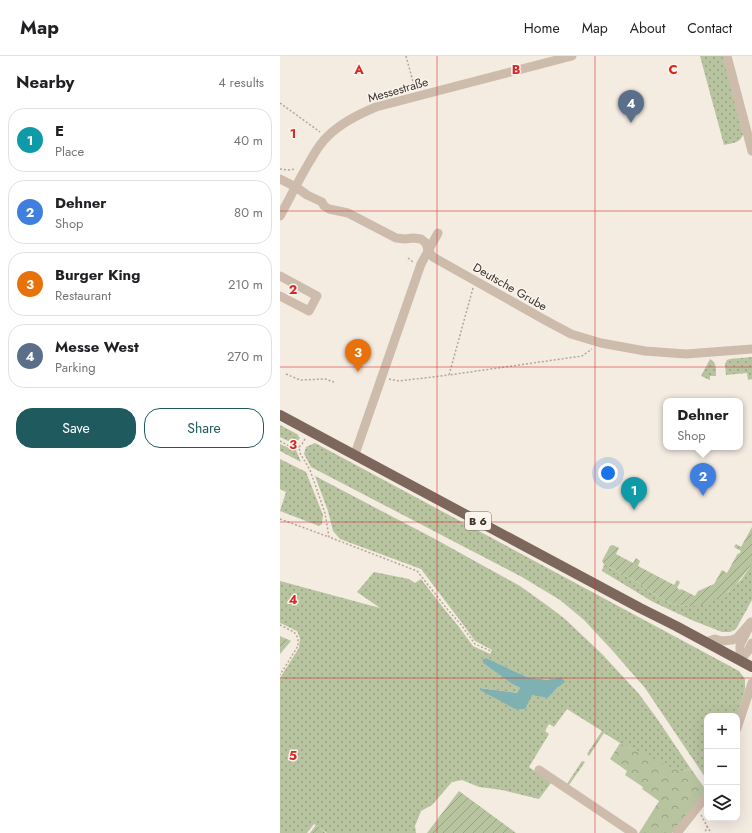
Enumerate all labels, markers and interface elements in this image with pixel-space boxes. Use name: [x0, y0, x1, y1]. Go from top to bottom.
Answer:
text: Map: [20, 14, 59, 41]
text: Home: [524, 18, 560, 38]
text: Map: [582, 18, 608, 38]
text: About: [630, 18, 665, 38]
text: Contact: [687, 18, 732, 38]
text: A: [353, 60, 364, 79]
text: B: [512, 60, 521, 79]
text: C: [668, 60, 678, 79]
text: Nearby: [16, 70, 74, 94]
text: 4 results: [218, 73, 264, 92]
street label: Messestraße: [366, 73, 430, 107]
pin: 4: [618, 90, 644, 123]
text: E: [55, 120, 64, 142]
text: 1: [290, 124, 296, 143]
text: 1: [27, 131, 33, 150]
text: 40 m: [234, 131, 263, 150]
text: Place: [55, 142, 84, 161]
text: Dehner: [55, 192, 107, 214]
text: 2: [26, 203, 34, 222]
text: 80 m: [234, 203, 263, 222]
text: Shop: [55, 214, 83, 233]
street label: Deutsche Grube: [470, 258, 550, 316]
text: Burger King: [55, 264, 140, 286]
text: 3: [26, 275, 34, 294]
text: 210 m: [228, 275, 263, 294]
text: 2: [289, 280, 297, 299]
text: Restaurant: [55, 286, 111, 305]
text: Messe West: [55, 336, 139, 358]
pin: 3: [345, 339, 371, 372]
text: 4: [25, 347, 35, 366]
text: 270 m: [227, 347, 263, 366]
text: Parking: [55, 358, 96, 377]
popup: [663, 398, 743, 450]
text: Dehner: [677, 404, 729, 426]
button: Save: [16, 408, 136, 448]
button: Share: [144, 408, 264, 448]
text: Shop: [677, 426, 706, 445]
text: 3: [289, 435, 297, 454]
your location: [598, 463, 618, 483]
pin: 2: [690, 463, 716, 496]
pin: 1: [621, 477, 647, 510]
road number: B 6: [465, 512, 491, 530]
text: 4: [288, 590, 298, 609]
map controls: [704, 713, 740, 821]
button: +: [704, 713, 740, 749]
text: 5: [289, 746, 297, 765]
button: −: [704, 749, 740, 785]
button: layers: [704, 785, 740, 821]

